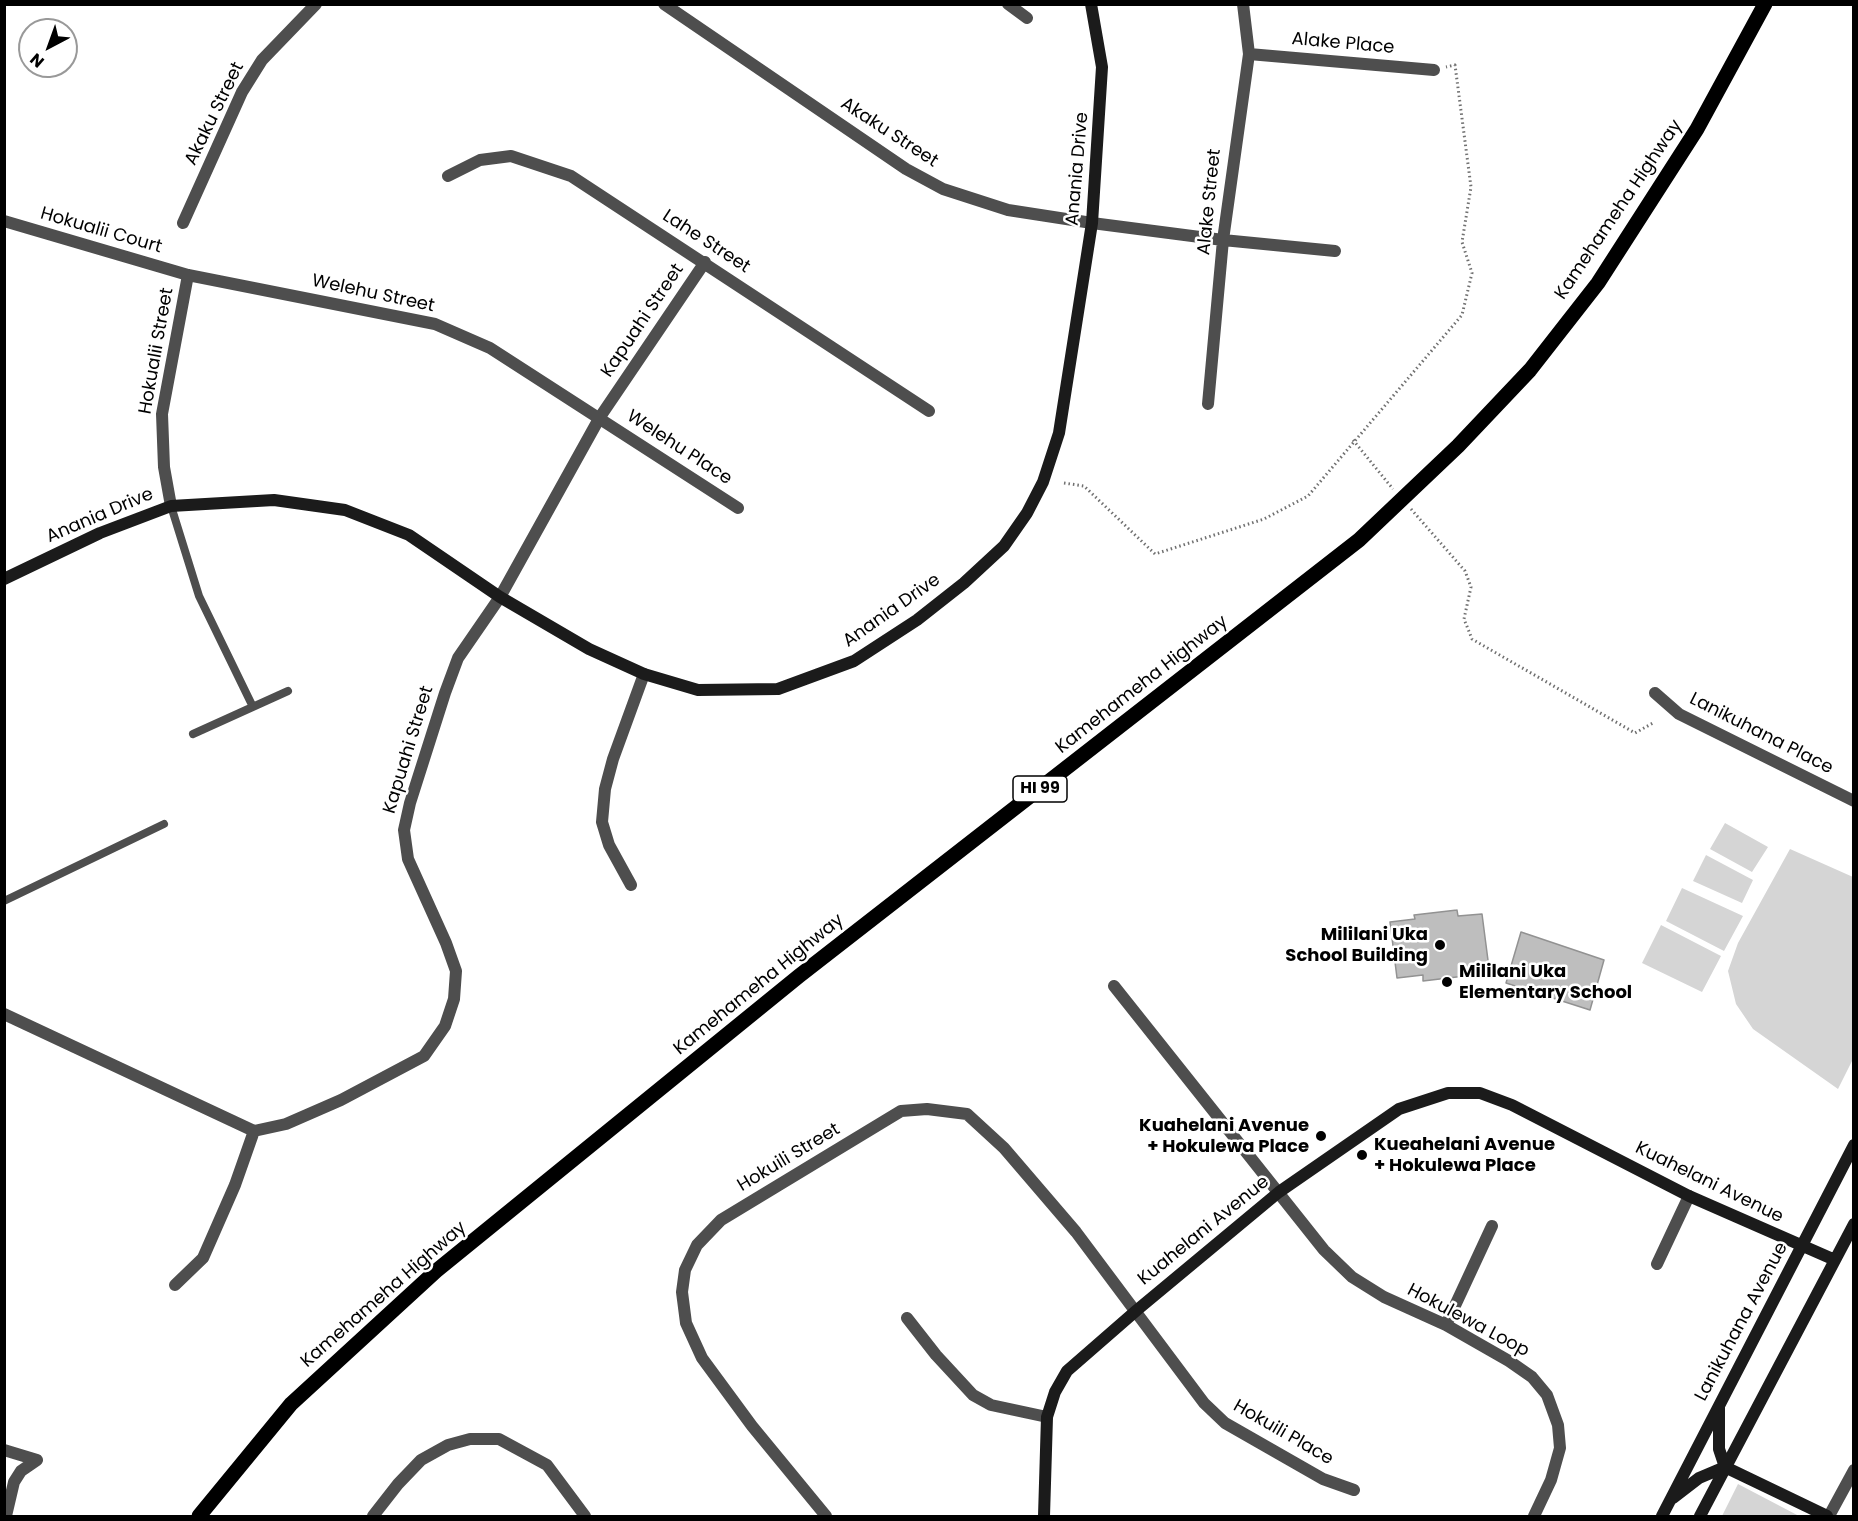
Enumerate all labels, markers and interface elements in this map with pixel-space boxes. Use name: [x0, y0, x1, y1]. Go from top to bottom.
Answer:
north arrow: [18, 18, 78, 78]
street label: Alake Place: [1291, 29, 1395, 59]
text: N: [25, 48, 49, 73]
street label: Akaku Street: [181, 59, 249, 169]
street label: Akaku Street: [836, 93, 942, 173]
street label: Anania Drive: [1062, 111, 1094, 227]
street label: Kamehameha Highway: [1551, 116, 1687, 304]
street label: Alake Street: [1194, 148, 1226, 256]
street label: Hokualii Court: [38, 203, 164, 259]
street label: Lahe Street: [658, 206, 754, 278]
street label: Kapuahi Street: [597, 260, 689, 382]
street label: Welehu Street: [310, 270, 436, 318]
street label: Hokualii Street: [135, 286, 179, 416]
street label: Welehu Place: [622, 406, 736, 490]
street label: Anania Drive: [43, 484, 157, 548]
street label: Anania Drive: [839, 569, 945, 653]
street label: Kamehameha Highway: [1052, 611, 1232, 759]
street label: Kapuahi Street: [379, 684, 439, 816]
street label: Lanikuhana Place: [1686, 689, 1836, 779]
road number: HI 99: [1013, 776, 1067, 802]
street label: Kamehameha Highway: [670, 910, 848, 1060]
place label: Mililani Uka School Building: [1285, 924, 1428, 966]
marker: Mililani Uka School Building: [1433, 938, 1447, 952]
place label: Mililani Uka Elementary School: [1459, 961, 1632, 1004]
marker: Mililani Uka Elementary School: [1440, 975, 1454, 989]
place label: Kuahelani Avenue + Hokulewa Place: [1139, 1115, 1309, 1158]
street label: Hokuili Street: [734, 1119, 844, 1197]
marker: Kuahelani Avenue + Hokulewa Place: [1314, 1129, 1328, 1143]
place label: Kueahelani Avenue + Hokulewa Place: [1374, 1134, 1555, 1176]
street label: Kuahelani Avenue: [1631, 1138, 1787, 1228]
marker: Kueahelani Avenue + Hokulewa Place: [1355, 1148, 1369, 1162]
street label: Kuahelani Avenue: [1134, 1172, 1274, 1290]
street label: Kamehameha Highway: [297, 1217, 471, 1373]
street label: Lanikuhana Avenue: [1691, 1239, 1793, 1405]
street label: Hokulewa Loop: [1403, 1280, 1533, 1362]
street label: Hokuili Place: [1229, 1396, 1337, 1470]

